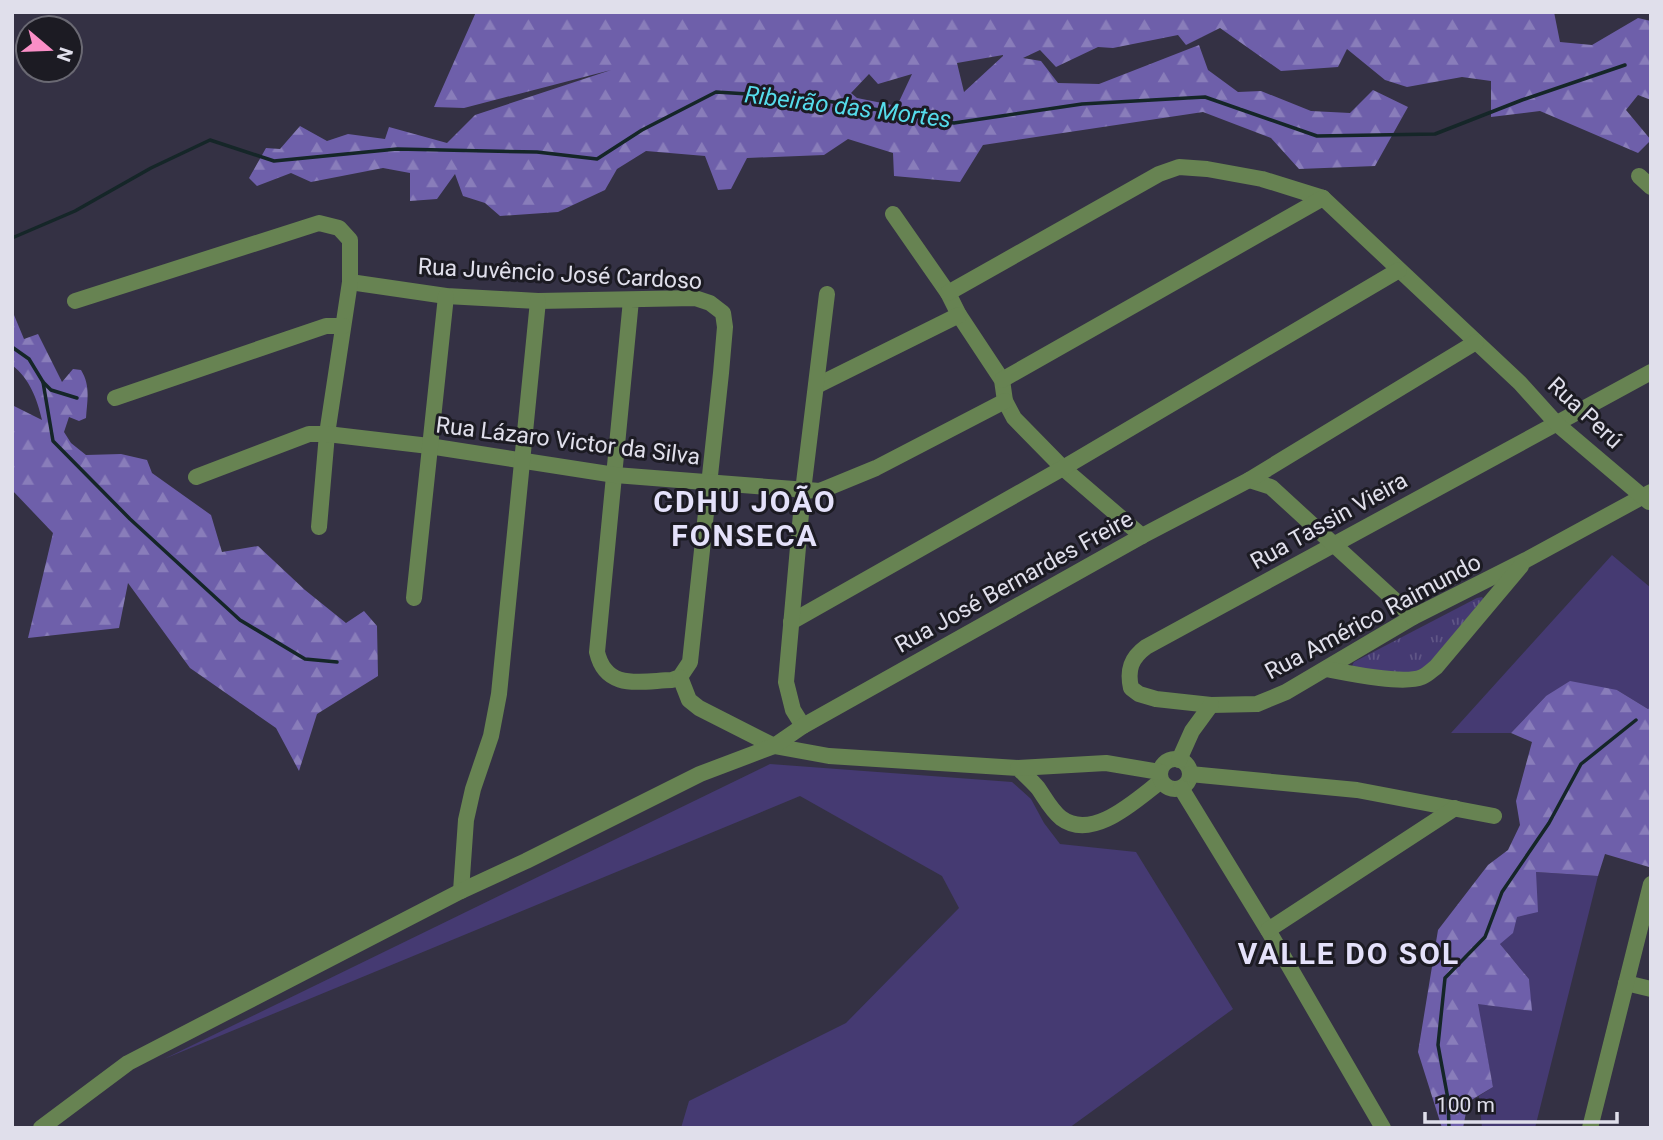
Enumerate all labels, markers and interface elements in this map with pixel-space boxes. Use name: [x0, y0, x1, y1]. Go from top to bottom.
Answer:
north arrow: [14, 14, 84, 84]
text: N: [52, 44, 78, 64]
water label: Ribeirão das Mortes: [743, 80, 953, 134]
street label: Rua Juvêncio José Cardoso: [417, 253, 703, 295]
street label: Rua Perú: [1542, 372, 1628, 454]
street label: Rua Lázaro Victor da Silva: [434, 411, 702, 471]
street label: Rua Tassin Vieira: [1246, 467, 1412, 575]
district label: CDHU JOÃO FONSECA: [653, 484, 837, 553]
street label: Rua José Bernardes Freire: [890, 505, 1138, 659]
street label: Rua Américo Raimundo: [1260, 549, 1486, 685]
district label: VALLE DO SOL: [1238, 936, 1460, 971]
scale bar: [1425, 1080, 1618, 1124]
text: 100 m: [1436, 1093, 1495, 1117]

